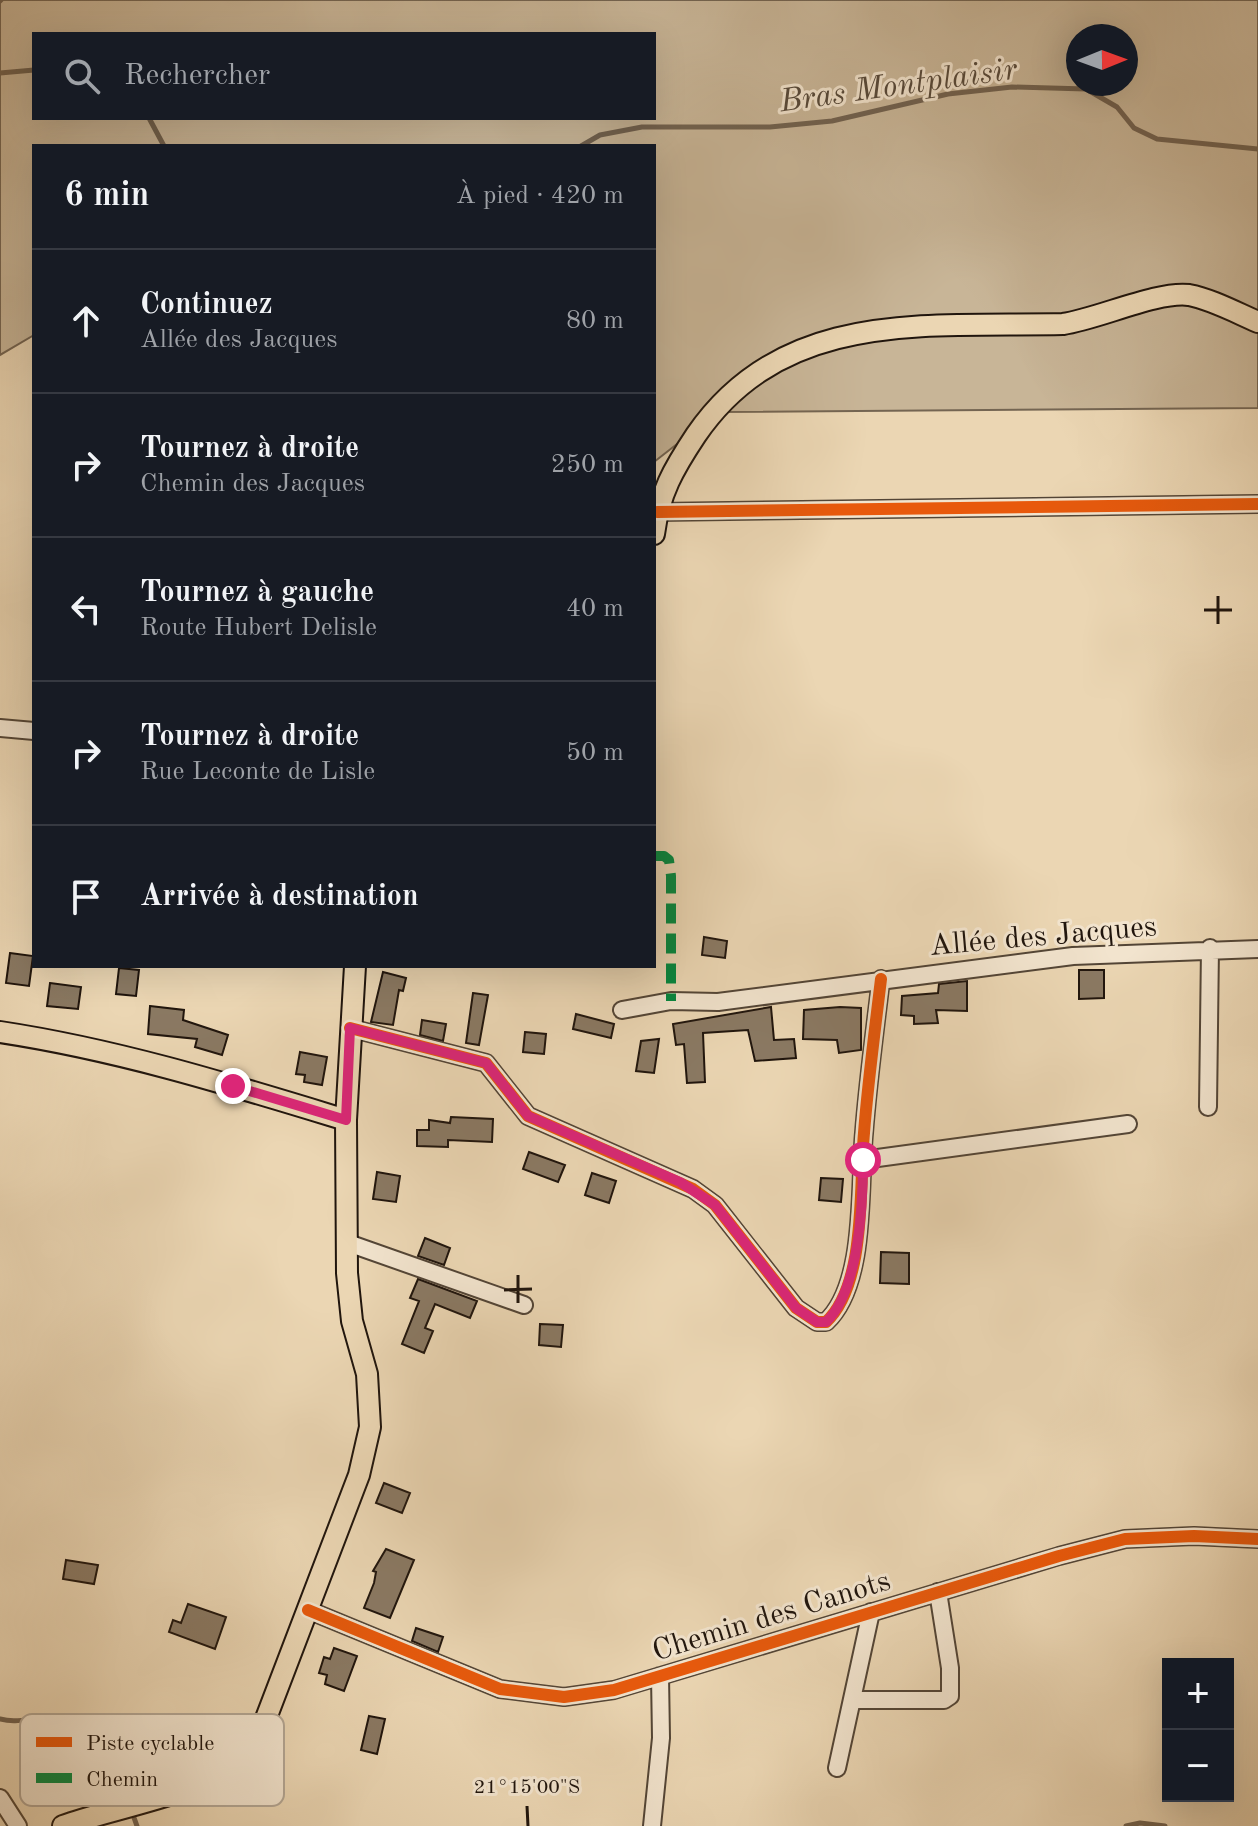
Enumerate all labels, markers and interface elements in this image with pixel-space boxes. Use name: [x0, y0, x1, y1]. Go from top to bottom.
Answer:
north arrow: [1066, 24, 1138, 96]
search box: [32, 32, 656, 120]
icon: search: [60, 54, 104, 98]
water label: Bras Montplaisir: [777, 54, 1021, 120]
text: Rechercher: [124, 61, 270, 91]
text: 6 min: [64, 179, 149, 213]
text: À pied · 420 m: [456, 183, 624, 209]
text: Continuez: [140, 290, 273, 320]
icon: ahead: [64, 299, 108, 343]
text: 80 m: [566, 308, 624, 334]
text: Allée des Jacques: [140, 327, 338, 353]
text: Tournez à droite: [140, 434, 359, 464]
icon: right: [64, 443, 108, 487]
text: 250 m: [551, 452, 624, 478]
text: Chemin des Jacques: [140, 471, 365, 497]
text: Tournez à gauche: [140, 578, 374, 608]
icon: left: [64, 587, 108, 631]
text: 40 m: [566, 596, 624, 622]
text: Route Hubert Delisle: [140, 615, 377, 641]
text: Tournez à droite: [140, 722, 359, 752]
icon: right: [64, 731, 108, 775]
text: 50 m: [566, 740, 624, 766]
text: Rue Leconte de Lisle: [140, 759, 375, 785]
icon: arrive: [64, 875, 108, 919]
text: Arrivée à destination: [140, 882, 419, 912]
street label: Allée des Jacques: [928, 912, 1158, 962]
route end: [215, 1068, 251, 1104]
route start: [845, 1142, 881, 1178]
street label: Chemin des Canots: [649, 1566, 894, 1667]
map controls: [1162, 1658, 1234, 1802]
button: +: [1162, 1658, 1234, 1730]
legend: [20, 1714, 284, 1806]
button: −: [1162, 1730, 1234, 1802]
text: Piste cyclable: [86, 1733, 214, 1755]
text: Chemin: [86, 1769, 158, 1791]
text: 21°15'00"S: [474, 1778, 580, 1798]

